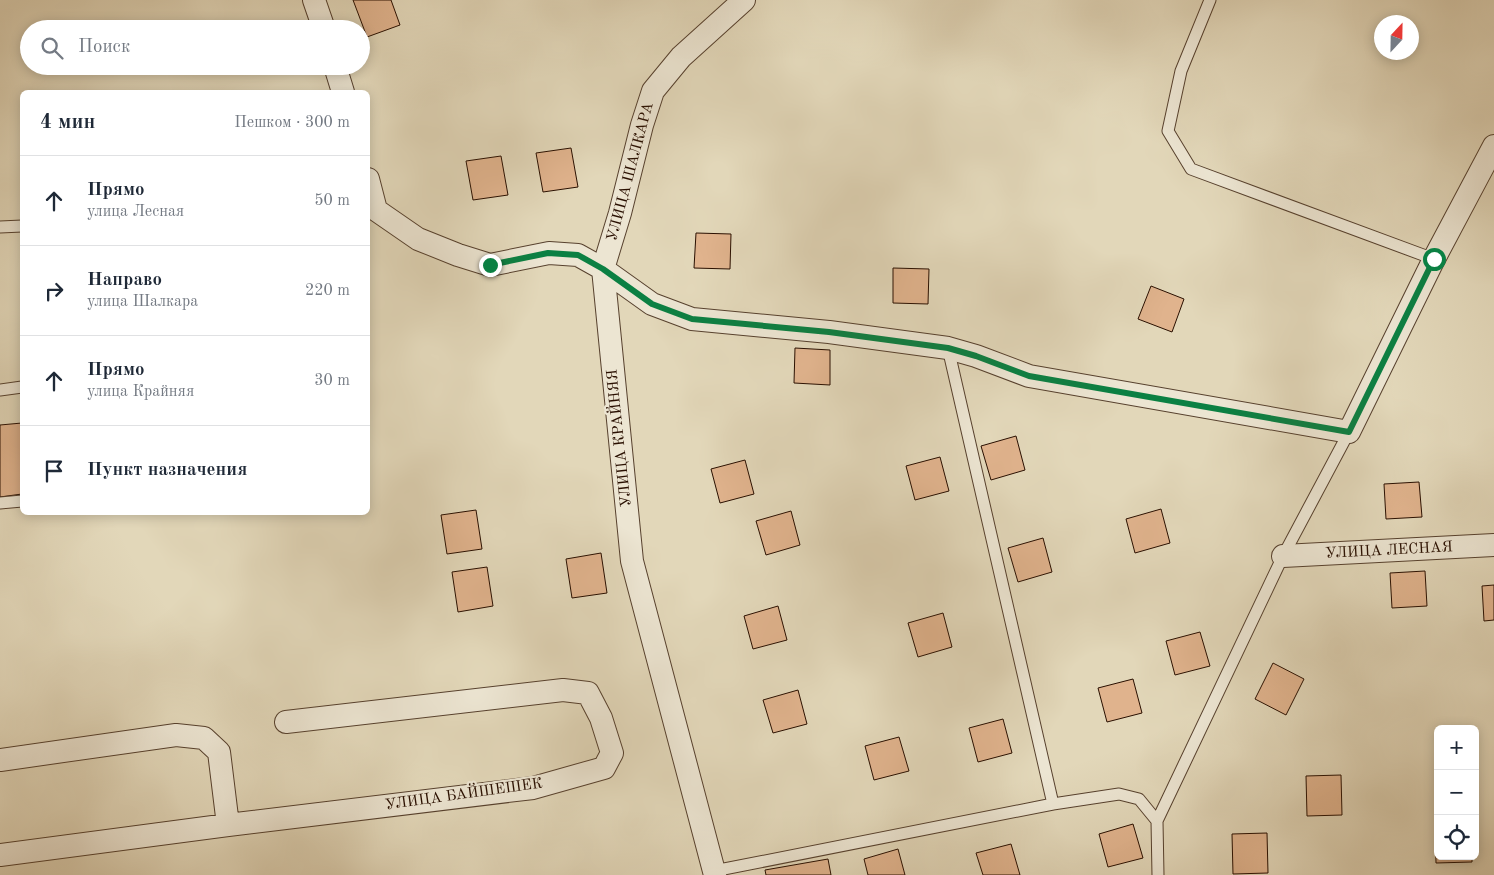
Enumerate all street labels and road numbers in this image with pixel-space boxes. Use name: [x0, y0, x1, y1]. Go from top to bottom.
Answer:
street label: УЛИЦА ШАЛКАРА: [605, 100, 657, 243]
street label: УЛИЦА КРАЙНЯЯ: [601, 368, 635, 508]
street label: УЛИЦА ЛЕСНАЯ: [1325, 540, 1453, 562]
street label: УЛИЦА БАЙШЕШЕК: [384, 773, 544, 813]

